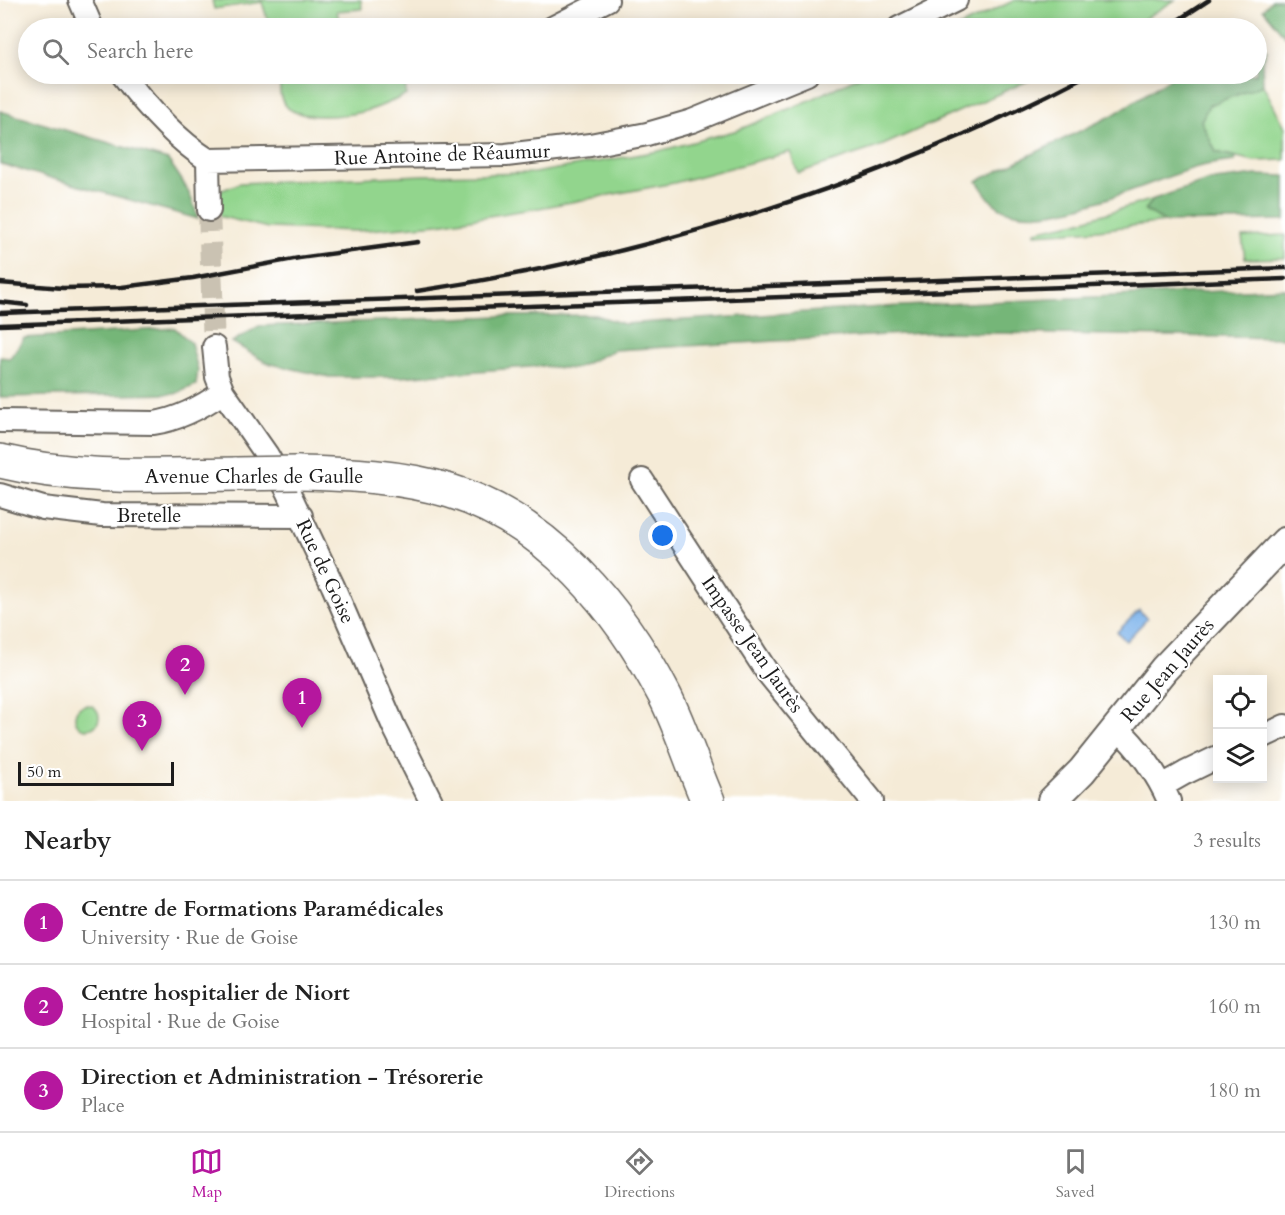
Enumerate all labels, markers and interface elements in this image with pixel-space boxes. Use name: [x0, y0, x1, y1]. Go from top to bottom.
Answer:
search box: [18, 18, 1267, 84]
icon: search: [39, 35, 72, 68]
text: Search here: [87, 36, 194, 66]
street label: Rue Antoine de Réaumur: [333, 137, 551, 172]
street label: Avenue Charles de Gaulle: [145, 463, 363, 490]
street label: Bretelle: [117, 502, 181, 529]
street label: Rue de Goise: [290, 515, 362, 628]
your location: [648, 521, 677, 550]
street label: Impasse Jean Jaurès: [695, 570, 810, 718]
street label: Rue Jean Jaurès: [1115, 612, 1220, 728]
pin: 2: [166, 646, 204, 695]
map controls: [1213, 675, 1267, 783]
button: locate: [1213, 675, 1267, 729]
pin: 1: [282, 678, 322, 728]
pin: 3: [122, 702, 162, 751]
button: layers: [1213, 729, 1267, 783]
scale bar: [18, 759, 174, 786]
text: 50 m: [27, 761, 61, 783]
text: Nearby: [24, 823, 112, 858]
text: 3 results: [1193, 827, 1261, 854]
text: Centre de Formations Paramédicales: [81, 894, 444, 924]
text: 1: [38, 909, 49, 936]
text: 130 m: [1208, 909, 1261, 936]
text: University · Rue de Goise: [81, 924, 298, 951]
text: Centre hospitalier de Niort: [81, 978, 350, 1008]
text: 2: [38, 993, 49, 1020]
text: 160 m: [1208, 993, 1261, 1020]
text: Hospital · Rue de Goise: [81, 1008, 280, 1035]
text: Direction et Administration - Trésorerie: [81, 1062, 484, 1092]
text: 3: [38, 1077, 49, 1104]
text: 180 m: [1208, 1077, 1261, 1104]
text: Place: [81, 1092, 125, 1119]
tab: Map: [190, 1145, 223, 1203]
tab: Directions: [604, 1145, 675, 1203]
tab: Saved: [1056, 1145, 1095, 1203]

